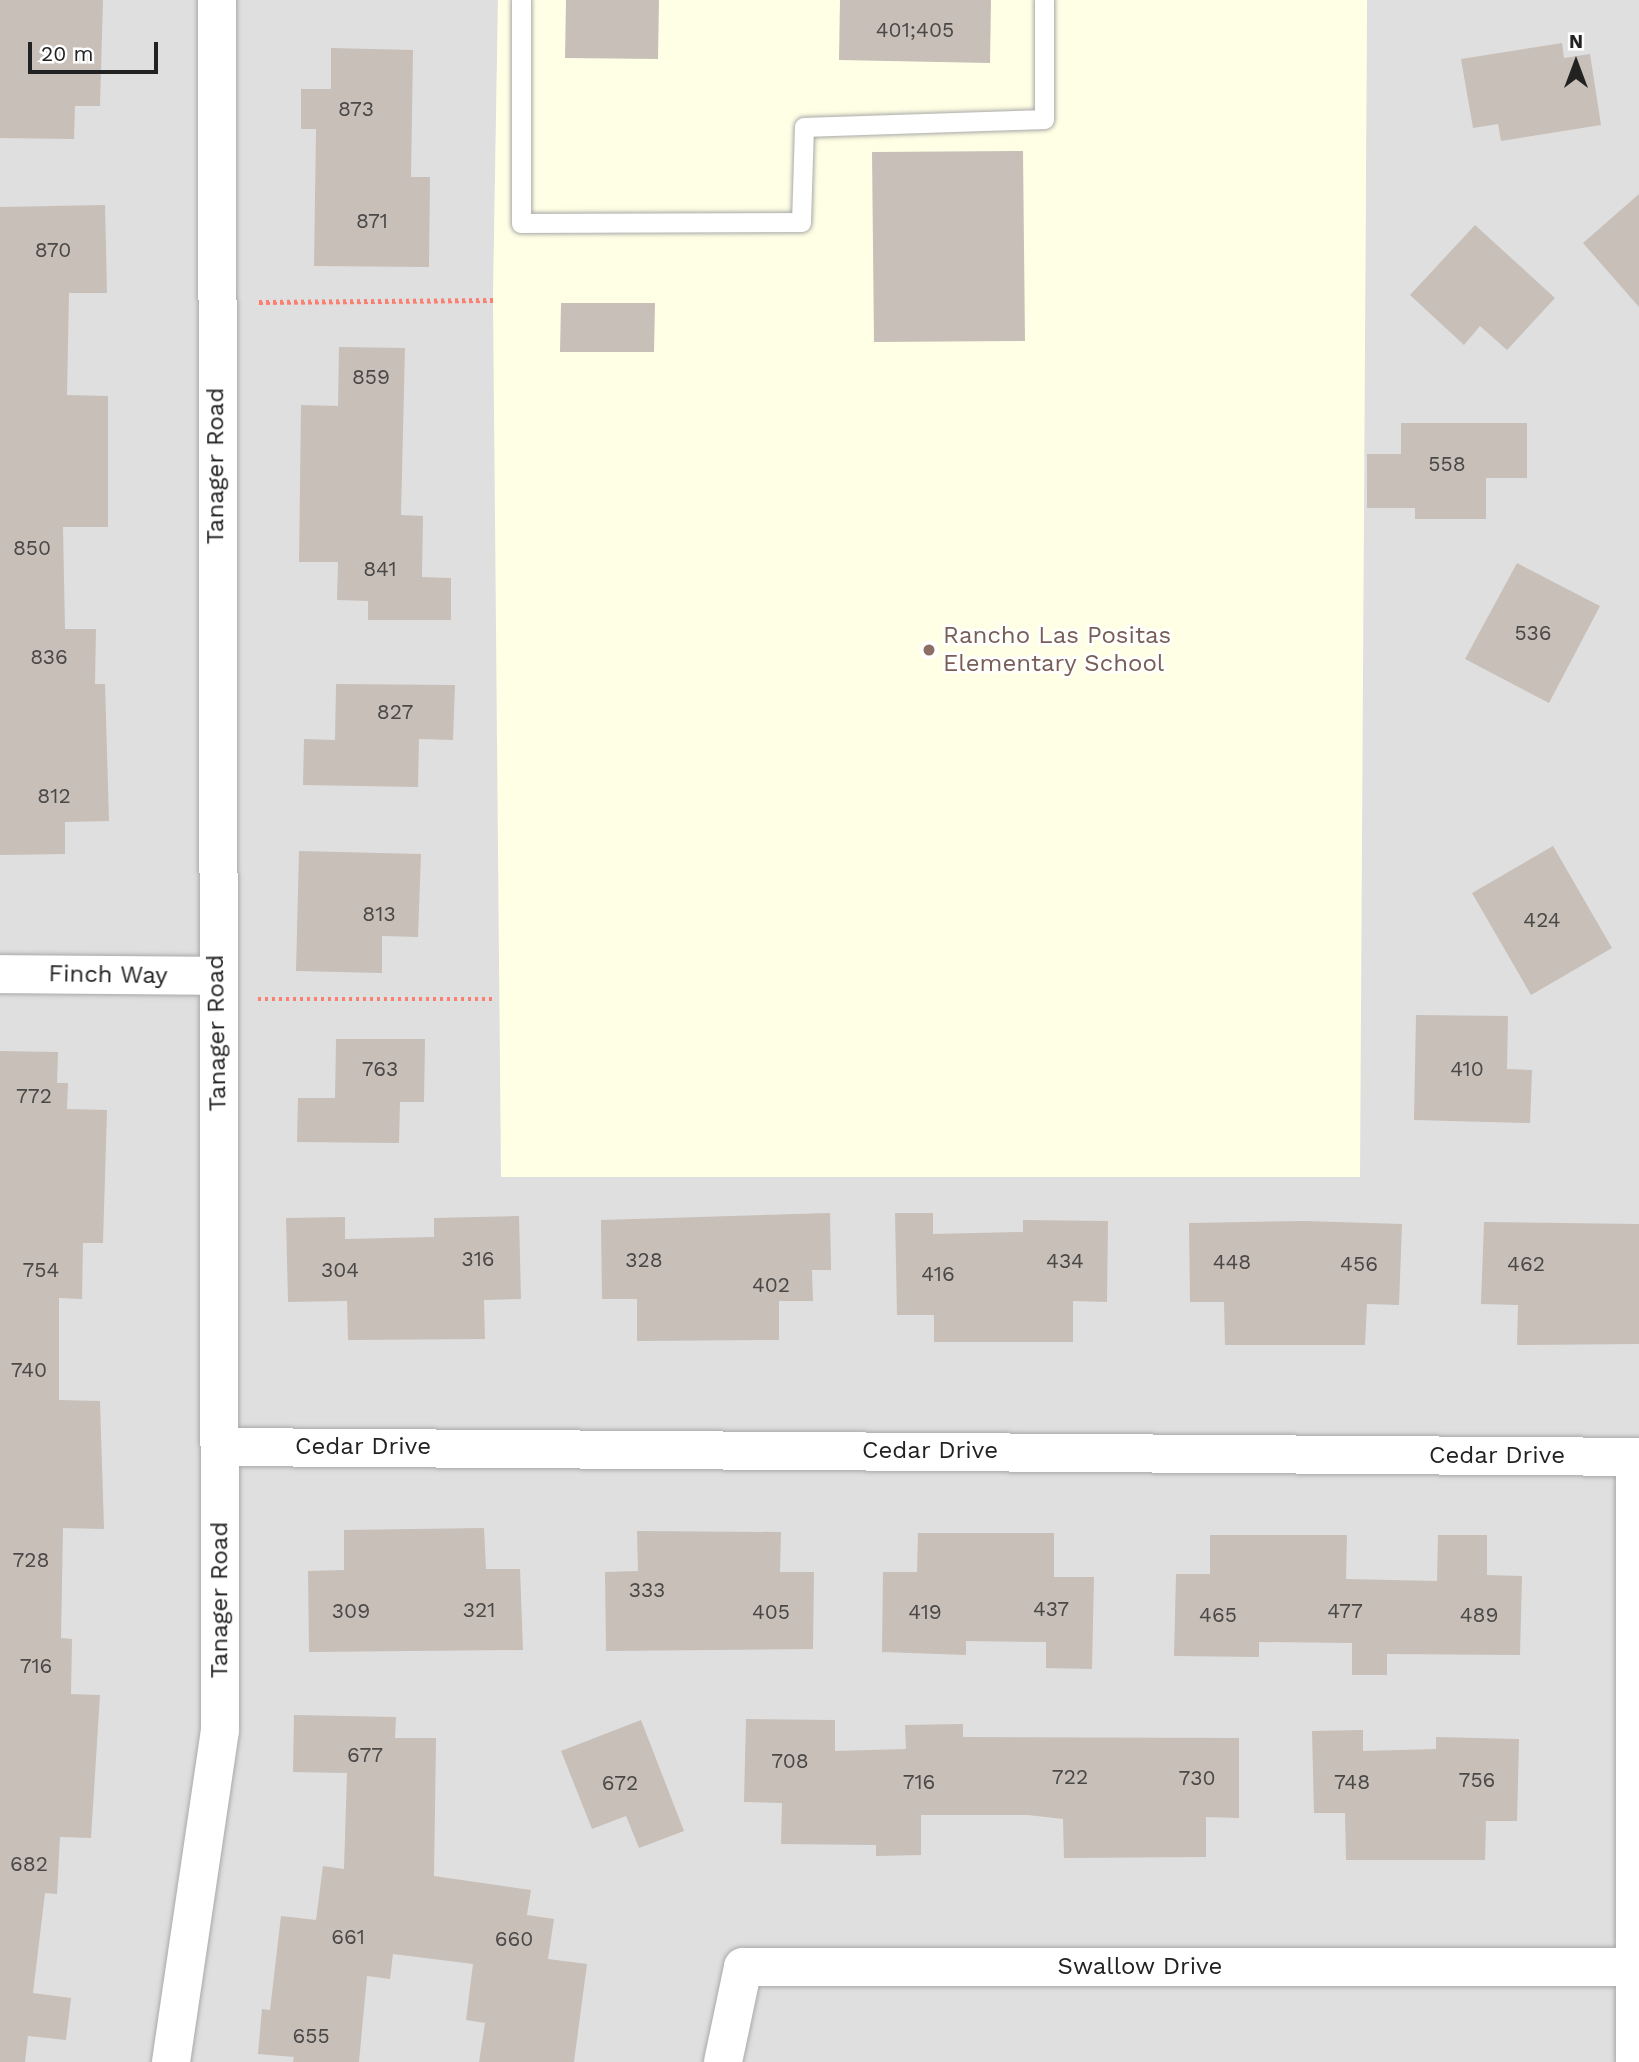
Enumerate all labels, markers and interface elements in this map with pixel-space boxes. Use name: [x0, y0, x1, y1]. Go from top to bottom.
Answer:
house number: 401;405: [876, 17, 954, 43]
scale bar: [32, 28, 161, 72]
north arrow: [1541, 28, 1611, 98]
text: N: [1569, 30, 1583, 53]
text: 20 m: [41, 41, 93, 66]
house number: 873: [338, 96, 374, 122]
house number: 871: [356, 208, 388, 234]
house number: 870: [35, 237, 71, 263]
house number: 859: [352, 364, 390, 390]
street label: Tanager Road: [202, 387, 230, 545]
house number: 558: [1428, 451, 1466, 477]
house number: 850: [13, 535, 51, 561]
house number: 841: [363, 556, 397, 582]
house number: 536: [1514, 620, 1552, 646]
place label: Rancho Las Positas Elementary School: [943, 622, 1171, 678]
marker: Rancho Las Positas Elementary School: [921, 642, 937, 658]
house number: 836: [30, 644, 68, 670]
house number: 827: [377, 699, 413, 725]
house number: 812: [37, 783, 71, 809]
house number: 813: [362, 901, 396, 927]
house number: 424: [1523, 907, 1561, 933]
street label: Tanager Road: [201, 954, 233, 1112]
street label: Finch Way: [48, 960, 168, 990]
house number: 763: [362, 1056, 398, 1082]
house number: 410: [1450, 1056, 1484, 1082]
house number: 772: [16, 1083, 52, 1109]
house number: 316: [461, 1246, 495, 1272]
house number: 328: [625, 1247, 663, 1273]
house number: 434: [1046, 1248, 1084, 1274]
house number: 448: [1213, 1249, 1251, 1275]
house number: 456: [1340, 1251, 1378, 1277]
house number: 462: [1507, 1251, 1545, 1277]
house number: 754: [23, 1257, 59, 1283]
house number: 304: [321, 1257, 359, 1283]
house number: 416: [921, 1261, 955, 1287]
house number: 402: [752, 1272, 790, 1298]
house number: 740: [11, 1357, 47, 1383]
street label: Cedar Drive: [295, 1433, 431, 1461]
street label: Cedar Drive: [862, 1437, 998, 1465]
street label: Cedar Drive: [1429, 1442, 1565, 1470]
street label: Tanager Road: [206, 1521, 234, 1679]
house number: 728: [13, 1547, 49, 1573]
house number: 333: [629, 1577, 665, 1603]
house number: 437: [1033, 1596, 1069, 1622]
house number: 321: [463, 1597, 495, 1623]
house number: 309: [332, 1598, 370, 1624]
house number: 477: [1327, 1598, 1363, 1624]
house number: 405: [752, 1599, 790, 1625]
house number: 419: [908, 1599, 942, 1625]
house number: 465: [1199, 1602, 1237, 1628]
house number: 489: [1460, 1602, 1498, 1628]
house number: 716: [20, 1653, 52, 1679]
house number: 677: [347, 1742, 383, 1768]
house number: 708: [771, 1748, 809, 1774]
house number: 722: [1052, 1764, 1088, 1790]
house number: 730: [1178, 1765, 1216, 1791]
house number: 756: [1459, 1767, 1495, 1793]
house number: 716: [903, 1769, 935, 1795]
house number: 748: [1334, 1769, 1370, 1795]
house number: 672: [602, 1770, 638, 1796]
house number: 682: [10, 1851, 48, 1877]
house number: 661: [331, 1924, 365, 1950]
house number: 660: [495, 1926, 533, 1952]
street label: Swallow Drive: [1057, 1953, 1223, 1981]
house number: 655: [292, 2023, 330, 2049]

